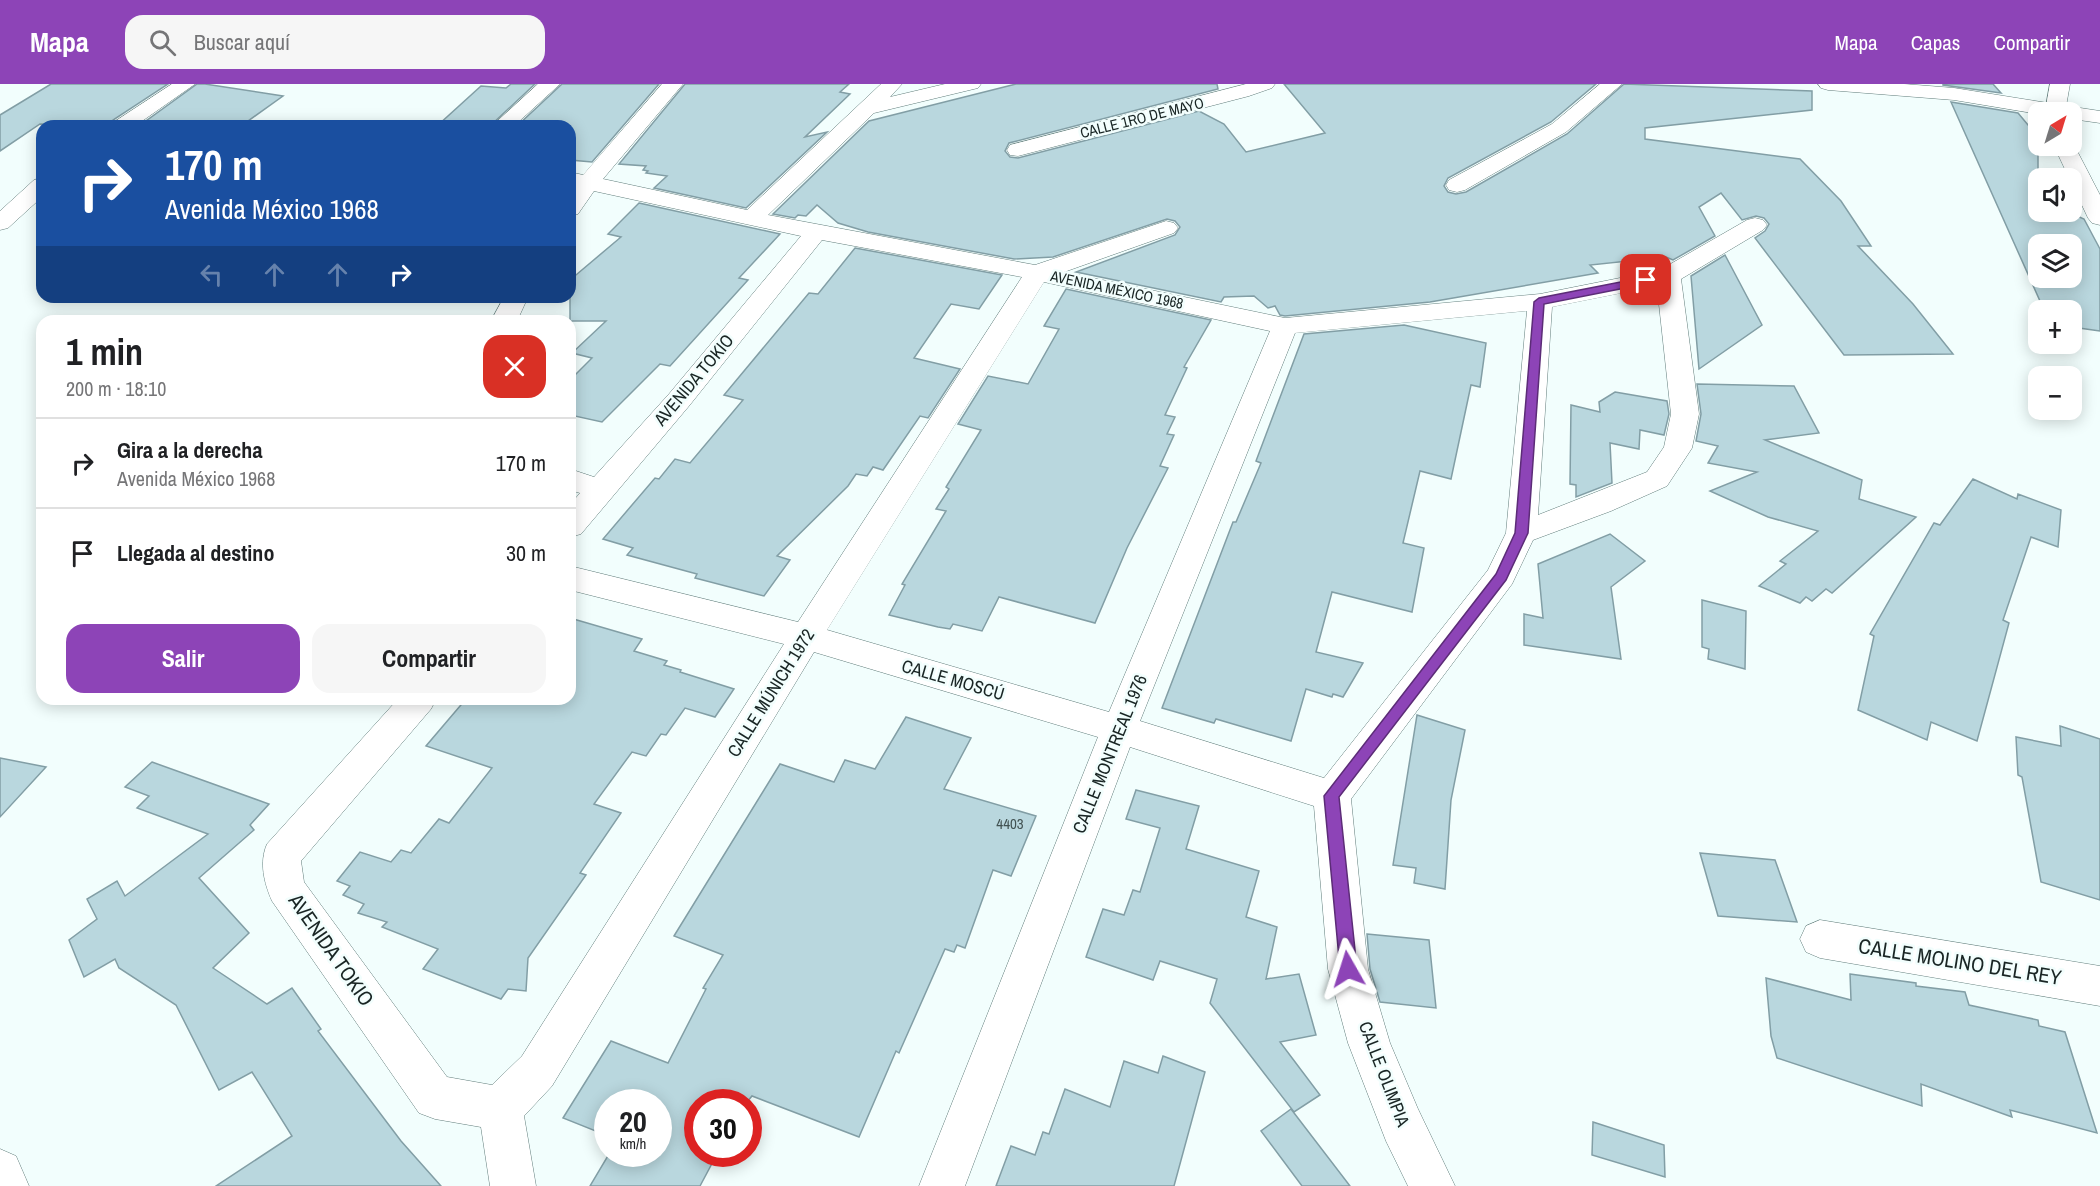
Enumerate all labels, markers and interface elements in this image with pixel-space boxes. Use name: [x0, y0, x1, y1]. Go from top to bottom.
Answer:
search box: [125, 15, 545, 69]
text: Mapa: [30, 23, 89, 61]
icon: search: [146, 26, 179, 59]
text: Buscar aquí: [194, 27, 290, 57]
text: Mapa: [1835, 28, 1878, 57]
text: Capas: [1911, 28, 1960, 57]
text: Compartir: [1993, 28, 2070, 57]
street label: CALLE 1RO DE MAYO: [1078, 92, 1206, 143]
north arrow: [2028, 102, 2082, 156]
map controls: [2028, 102, 2082, 420]
text: 170 m: [165, 137, 263, 193]
icon: right: [66, 144, 144, 222]
button: sound: [2028, 168, 2082, 222]
text: Avenida México 1968: [165, 191, 379, 227]
button: layers: [2028, 234, 2082, 288]
pin: [1620, 254, 1671, 305]
icon: left: [195, 258, 228, 291]
icon: ahead: [258, 258, 291, 291]
icon: ahead: [321, 258, 354, 291]
icon: right: [384, 258, 417, 291]
icon: arrive: [1629, 263, 1662, 296]
street label: AVENIDA MÉXICO 1968: [1048, 265, 1186, 314]
button: +: [2028, 300, 2082, 354]
text: 1 min: [66, 328, 143, 376]
street label: AVENIDA TOKIO: [647, 329, 739, 432]
button: close: [483, 335, 546, 398]
button: −: [2028, 366, 2082, 420]
text: 200 m · 18:10: [66, 375, 166, 402]
text: Gira a la derecha: [117, 435, 262, 465]
icon: right: [66, 447, 99, 480]
text: 170 m: [496, 448, 546, 478]
text: Avenida México 1968: [117, 465, 275, 492]
icon: arrive: [66, 537, 99, 570]
text: Llegada al destino: [117, 538, 274, 568]
text: 30 m: [506, 538, 546, 568]
button: Salir: [66, 624, 300, 693]
button: Compartir: [312, 624, 546, 693]
street label: CALLE MÚNICH 1972: [721, 624, 820, 762]
street label: CALLE MOSCÚ: [899, 653, 1007, 706]
street label: CALLE MONTREAL 1976: [1066, 671, 1153, 837]
house number: 4403: [996, 813, 1024, 834]
street label: AVENIDA TOKIO: [281, 887, 381, 1012]
street label: CALLE MOLINO DEL REY: [1857, 931, 2064, 992]
position arrow: [1316, 937, 1380, 1001]
street label: CALLE OLIMPIA: [1353, 1018, 1416, 1130]
speed limit sign: 30: [684, 1089, 762, 1167]
text: 20: [619, 1101, 647, 1141]
text: km/h: [620, 1133, 646, 1154]

